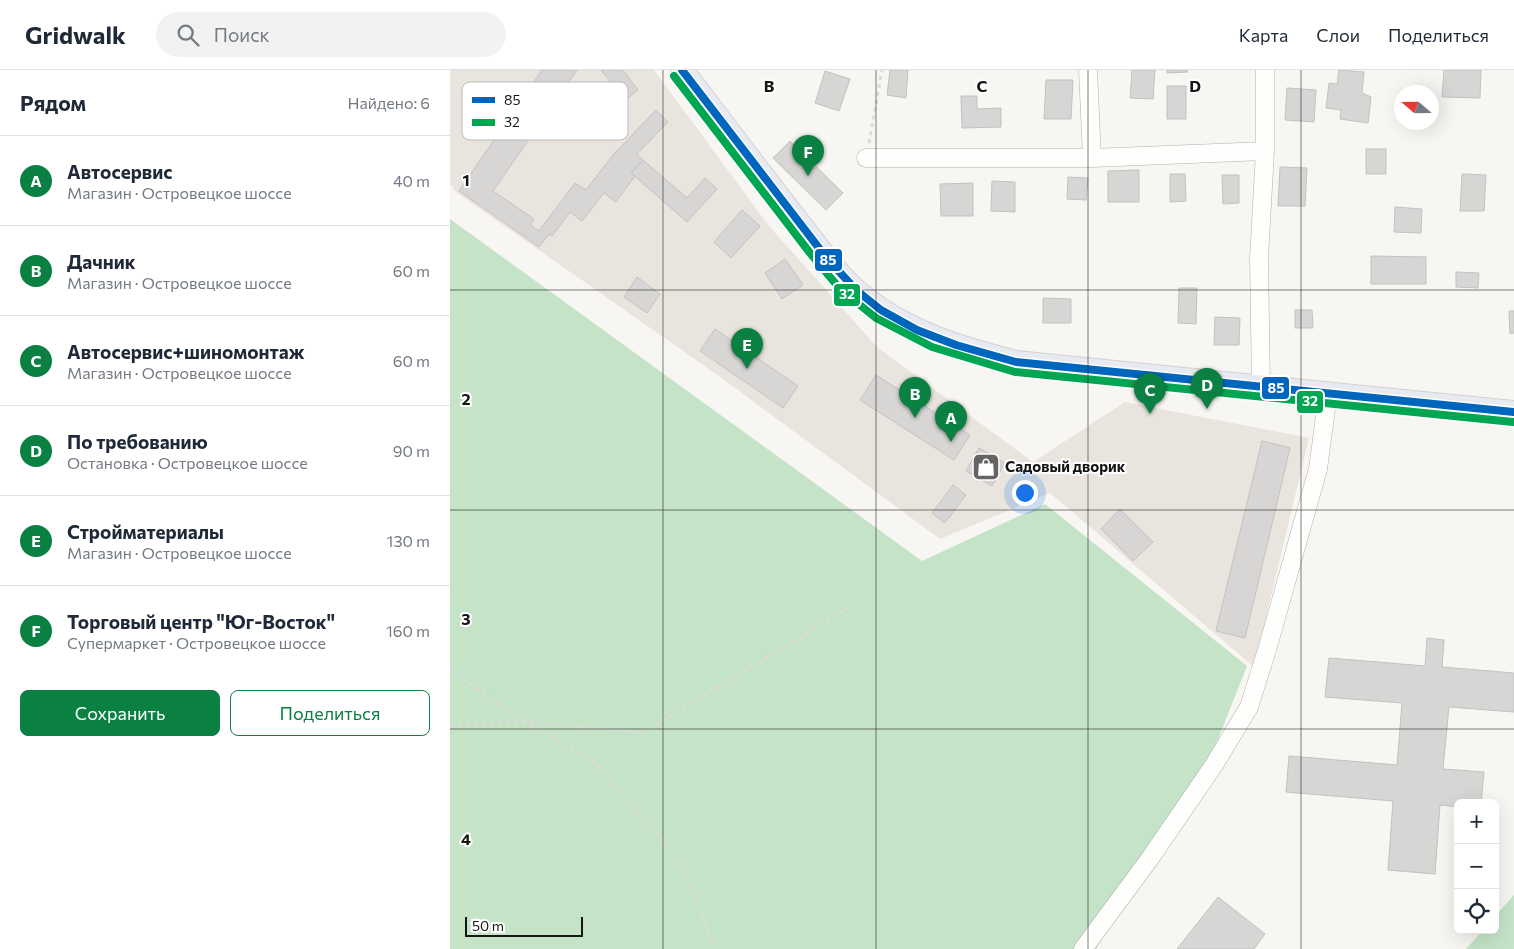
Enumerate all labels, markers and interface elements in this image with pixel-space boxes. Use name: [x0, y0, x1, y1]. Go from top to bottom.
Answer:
search box: [156, 12, 506, 57]
text: Gridwalk: [25, 20, 126, 49]
icon: search: [174, 21, 202, 49]
text: Поиск: [214, 23, 270, 46]
text: Карта: [1239, 24, 1288, 46]
text: Слои: [1316, 24, 1360, 46]
text: Поделиться: [1388, 24, 1489, 46]
text: B: [764, 76, 775, 95]
text: C: [977, 76, 988, 95]
text: D: [1189, 76, 1201, 95]
legend: [462, 82, 628, 140]
north arrow: [1394, 85, 1439, 130]
text: Рядом: [20, 90, 86, 115]
text: 85: [504, 91, 521, 108]
text: Найдено: 6: [347, 93, 430, 112]
text: 32: [504, 113, 520, 130]
pin: F: [792, 135, 824, 176]
text: Автосервис: [67, 160, 173, 183]
text: 1: [462, 170, 470, 189]
text: A: [30, 171, 42, 190]
text: 40 m: [393, 171, 430, 190]
text: Магазин · Островецкое шоссе: [67, 183, 292, 202]
line badge: 85: [814, 248, 843, 272]
text: Дачник: [67, 250, 136, 273]
text: 85: [820, 251, 836, 268]
text: B: [31, 261, 41, 280]
text: 60 m: [393, 261, 430, 280]
text: Магазин · Островецкое шоссе: [67, 273, 292, 292]
line badge: 32: [833, 283, 861, 307]
text: 32: [839, 285, 855, 302]
pin: E: [731, 328, 763, 369]
text: Автосервис+шиномонтаж: [67, 340, 305, 363]
text: C: [31, 351, 41, 370]
text: 60 m: [393, 351, 430, 370]
text: Магазин · Островецкое шоссе: [67, 363, 292, 382]
pin: D: [1191, 368, 1223, 409]
pin: C: [1134, 373, 1166, 414]
line badge: 85: [1261, 376, 1290, 400]
pin: B: [899, 377, 931, 418]
text: 85: [1268, 379, 1284, 396]
text: 2: [461, 389, 471, 408]
line badge: 32: [1296, 390, 1324, 414]
text: 32: [1302, 392, 1318, 409]
pin: A: [935, 401, 967, 442]
text: По требованию: [67, 430, 208, 453]
text: D: [30, 441, 42, 460]
text: 90 m: [393, 441, 430, 460]
shop icon: Садовый дворик: [971, 452, 1001, 482]
text: Остановка · Островецкое шоссе: [67, 453, 308, 472]
place label: Садовый дворик: [1005, 457, 1126, 475]
your location: [1012, 480, 1038, 506]
text: Стройматериалы: [67, 520, 224, 543]
text: E: [31, 531, 41, 550]
text: 130 m: [387, 531, 430, 550]
text: Магазин · Островецкое шоссе: [67, 543, 292, 562]
text: 3: [461, 609, 471, 628]
text: Торговый центр "Юг-Восток": [67, 610, 335, 633]
text: F: [31, 621, 41, 640]
text: 160 m: [386, 621, 430, 640]
text: Супермаркет · Островецкое шоссе: [67, 633, 326, 652]
button: Сохранить: [20, 690, 220, 736]
button: Поделиться: [230, 690, 430, 736]
map controls: [1454, 799, 1499, 934]
button: +: [1454, 799, 1499, 844]
text: 4: [461, 829, 471, 848]
button: −: [1454, 844, 1499, 889]
button: locate: [1454, 889, 1499, 934]
scale bar: [465, 914, 582, 937]
text: 50 m: [472, 917, 504, 934]

